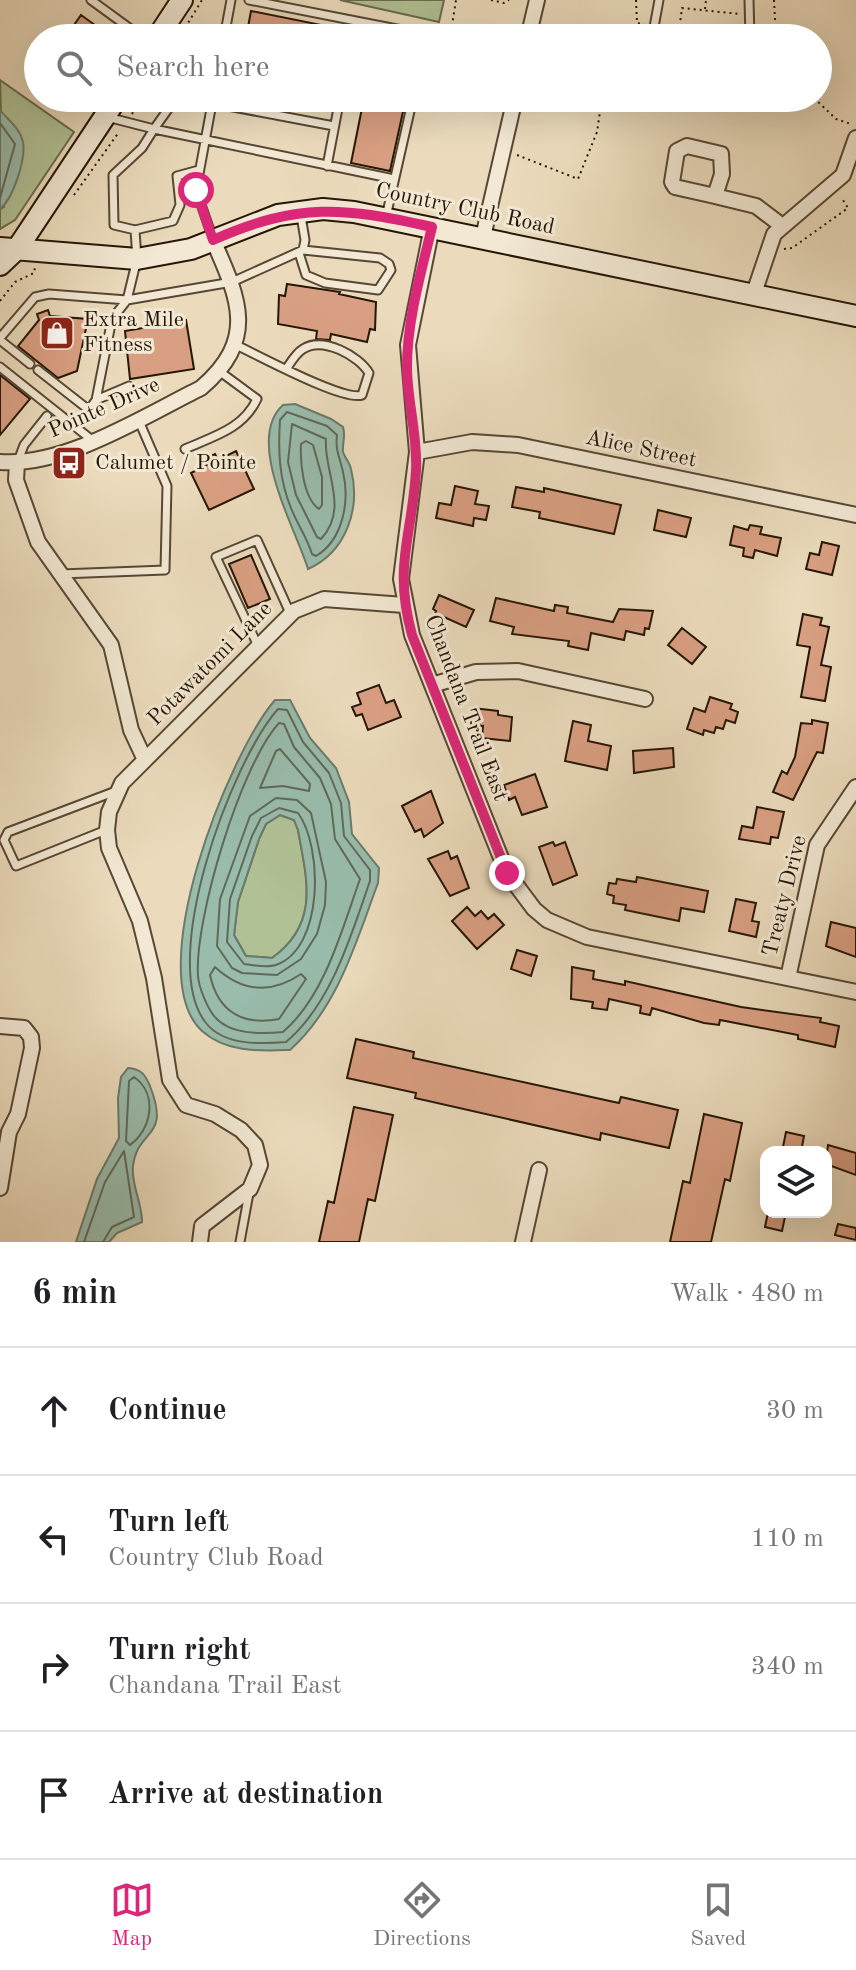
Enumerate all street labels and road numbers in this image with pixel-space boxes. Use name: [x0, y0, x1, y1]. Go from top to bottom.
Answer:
street label: Country Club Road: [373, 179, 557, 239]
street label: Pointe Drive: [45, 374, 163, 442]
street label: Alice Street: [584, 427, 698, 471]
street label: Potawatomi Lane: [144, 598, 276, 730]
street label: Chandana Trail East: [420, 612, 512, 804]
street label: Treaty Drive: [759, 833, 811, 959]

